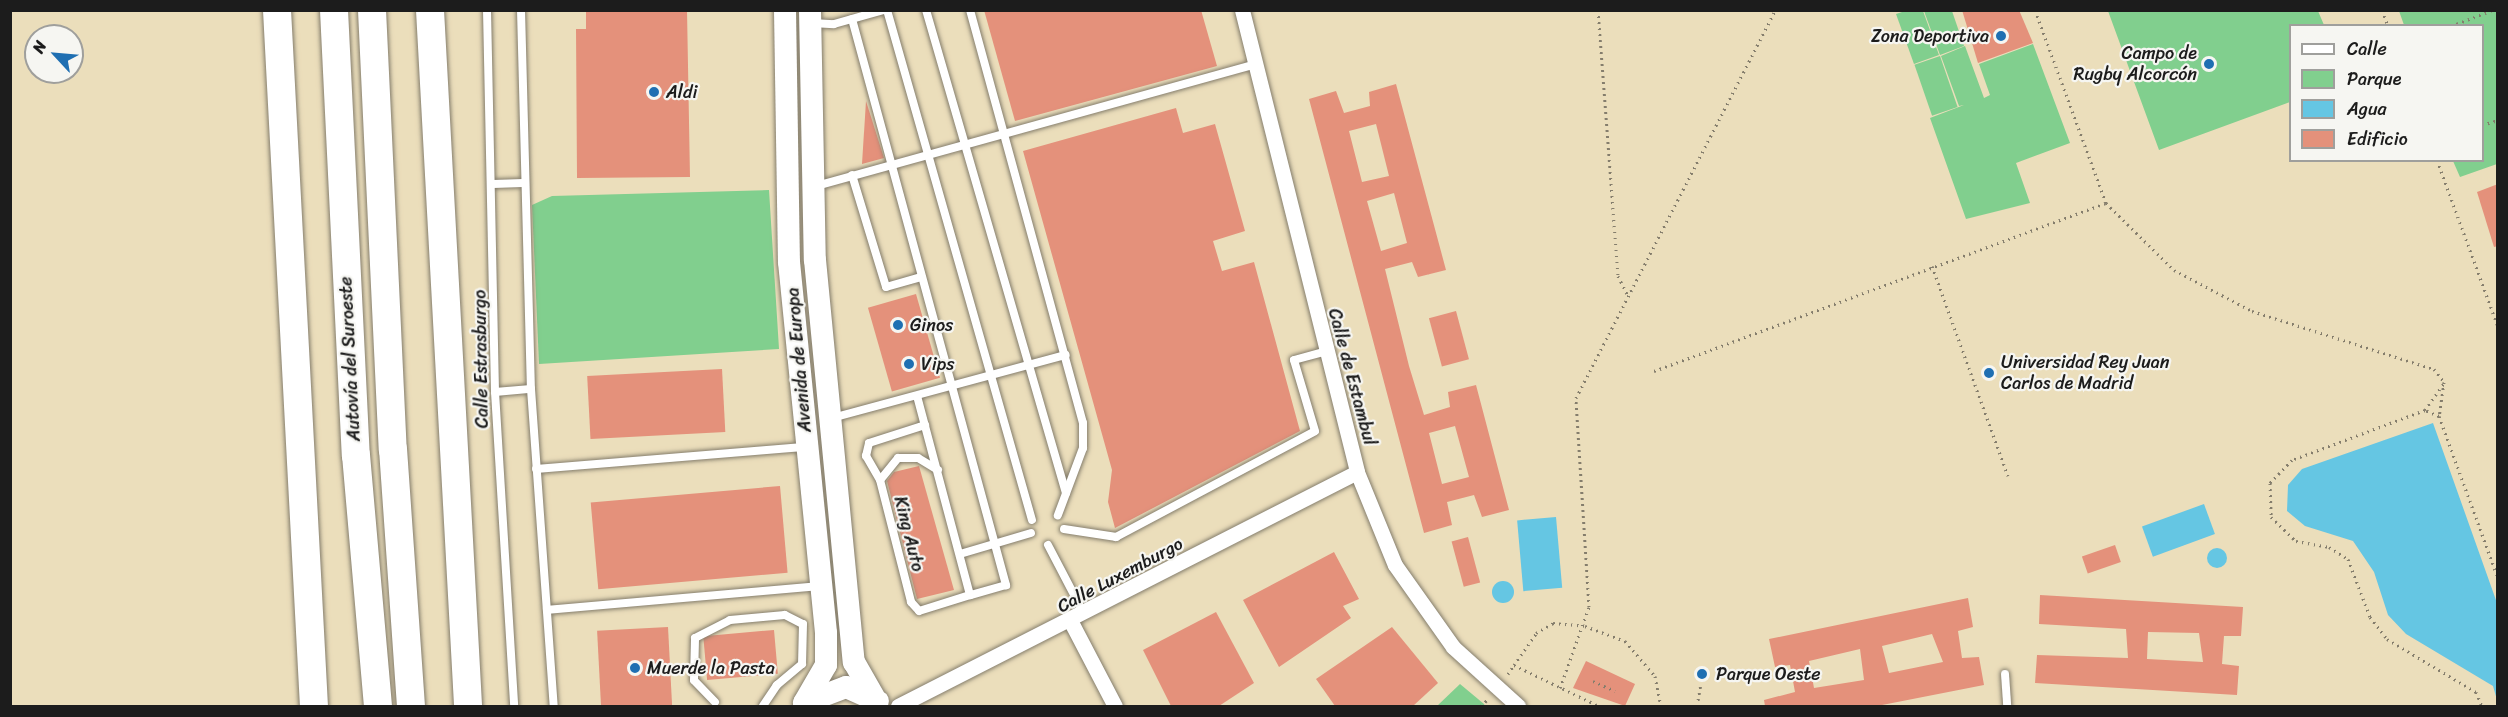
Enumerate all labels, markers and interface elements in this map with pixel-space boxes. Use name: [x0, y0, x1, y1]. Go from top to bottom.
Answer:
north arrow: [24, 24, 84, 84]
legend: [2289, 24, 2484, 162]
place label: Zona Deportiva: [1871, 25, 1989, 47]
marker: Zona Deportiva: [1994, 29, 2008, 43]
text: Calle: [2347, 33, 2387, 65]
text: N: [24, 35, 55, 58]
place label: Campo de Rugby Alcorcón: [2074, 43, 2197, 86]
marker: Campo de Rugby Alcorcón: [2202, 57, 2216, 71]
text: Parque: [2347, 63, 2401, 95]
place label: Aldi: [666, 81, 697, 103]
marker: Aldi: [647, 85, 661, 99]
text: Agua: [2347, 93, 2387, 125]
text: Edificio: [2347, 123, 2408, 155]
street label: Autovía del Suroeste: [335, 276, 365, 442]
street label: Avenida de Europa: [782, 287, 816, 433]
street label: Calle Estrasburgo: [469, 289, 493, 429]
street label: Calle de Estambul: [1323, 306, 1381, 448]
place label: Ginos: [910, 314, 953, 336]
marker: Ginos: [891, 318, 905, 332]
place label: Universidad Rey Juan Carlos de Madrid: [2001, 352, 2170, 394]
place label: Vips: [921, 353, 954, 375]
marker: Vips: [902, 357, 916, 371]
marker: Universidad Rey Juan Carlos de Madrid: [1982, 366, 1996, 380]
street label: King Auto: [889, 494, 929, 574]
street label: Calle Luxemburgo: [1053, 533, 1187, 617]
place label: Muerde la Pasta: [647, 657, 775, 679]
marker: Muerde la Pasta: [628, 661, 642, 675]
place label: Parque Oeste: [1716, 663, 1821, 685]
marker: Parque Oeste: [1693, 665, 1711, 683]

